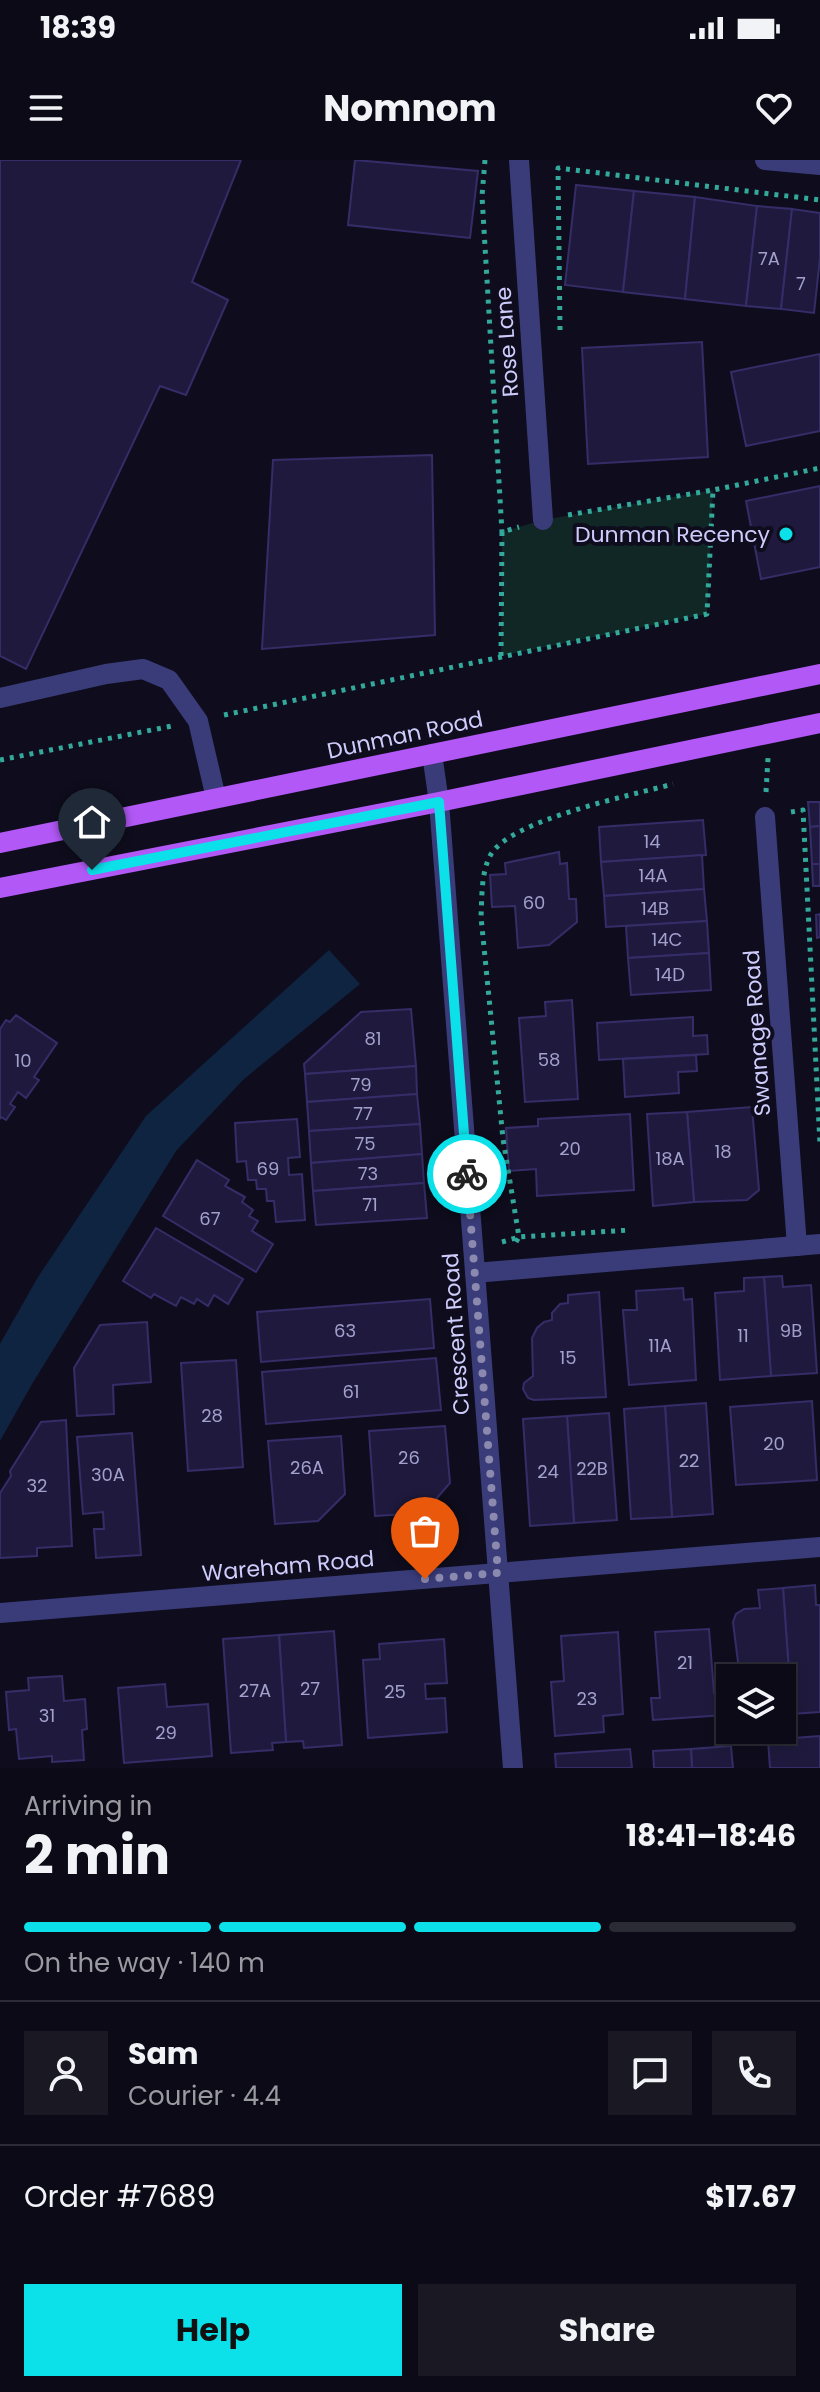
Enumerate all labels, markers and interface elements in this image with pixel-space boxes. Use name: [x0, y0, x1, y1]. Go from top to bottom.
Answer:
text: 18:39: [40, 6, 116, 49]
text: Nomnom: [323, 83, 497, 134]
icon: menu: [24, 86, 68, 130]
icon: heart: [752, 86, 796, 130]
house number: 7A: [758, 246, 780, 271]
house number: 7: [796, 271, 806, 296]
street label: Rose Lane: [488, 286, 526, 398]
place label: Dunman Recency: [575, 519, 771, 550]
marker: Dunman Recency: [777, 525, 795, 543]
street label: Dunman Road: [324, 703, 486, 767]
pin: [58, 788, 126, 870]
icon: home: [70, 800, 114, 844]
house number: 14: [643, 829, 661, 854]
house number: 14A: [638, 863, 668, 888]
house number: 60: [523, 890, 545, 915]
house number: 14B: [641, 896, 669, 921]
house number: 14C: [652, 927, 682, 952]
street label: Swanage Road: [736, 949, 778, 1117]
house number: 14D: [655, 962, 685, 987]
house number: 81: [364, 1026, 382, 1051]
house number: 58: [538, 1047, 560, 1072]
house number: 10: [14, 1048, 32, 1073]
house number: 79: [350, 1072, 372, 1097]
house number: 77: [353, 1101, 373, 1126]
house number: 75: [354, 1131, 376, 1156]
courier: [427, 1134, 507, 1214]
house number: 20: [559, 1136, 581, 1161]
house number: 18: [714, 1139, 732, 1164]
house number: 18A: [655, 1146, 685, 1171]
icon: bike: [445, 1152, 489, 1196]
house number: 69: [257, 1156, 279, 1181]
house number: 73: [358, 1161, 378, 1186]
house number: 71: [362, 1192, 378, 1217]
house number: 67: [199, 1206, 221, 1231]
street label: Crescent Road: [435, 1252, 477, 1416]
house number: 63: [334, 1318, 356, 1343]
house number: 9B: [780, 1318, 802, 1343]
house number: 11: [737, 1323, 749, 1348]
house number: 11A: [648, 1333, 672, 1358]
house number: 15: [559, 1345, 577, 1370]
house number: 61: [342, 1379, 360, 1404]
house number: 28: [201, 1403, 223, 1428]
house number: 20: [763, 1431, 785, 1456]
house number: 26: [398, 1445, 420, 1470]
house number: 22: [679, 1448, 699, 1473]
house number: 26A: [290, 1455, 324, 1480]
house number: 22B: [576, 1456, 608, 1481]
house number: 24: [537, 1459, 559, 1484]
house number: 30A: [91, 1462, 125, 1487]
house number: 32: [27, 1473, 47, 1498]
pin: [391, 1497, 459, 1579]
icon: bag: [403, 1509, 447, 1553]
street label: Wareham Road: [201, 1543, 375, 1589]
house number: 21: [677, 1650, 693, 1675]
map controls: [716, 1664, 796, 1744]
button: layers: [716, 1664, 796, 1744]
house number: 27: [300, 1676, 320, 1701]
house number: 27A: [239, 1678, 271, 1703]
house number: 25: [384, 1679, 406, 1704]
house number: 23: [577, 1686, 597, 1711]
house number: 31: [39, 1703, 55, 1728]
house number: 29: [155, 1720, 177, 1745]
text: Arriving in: [24, 1788, 153, 1824]
text: 18:41–18:46: [626, 1814, 796, 1857]
text: 2 min: [24, 1819, 170, 1892]
text: On the way · 140 m: [24, 1945, 265, 1981]
button: person: [24, 2031, 108, 2115]
button: chat: [608, 2031, 692, 2115]
button: phone: [712, 2031, 796, 2115]
text: Sam: [128, 2032, 199, 2075]
text: Courier · 4.4: [128, 2078, 281, 2114]
text: Order #7689: [24, 2175, 215, 2218]
text: $17.67: [705, 2175, 796, 2218]
button: Help: [24, 2284, 402, 2376]
button: Share: [418, 2284, 796, 2376]

